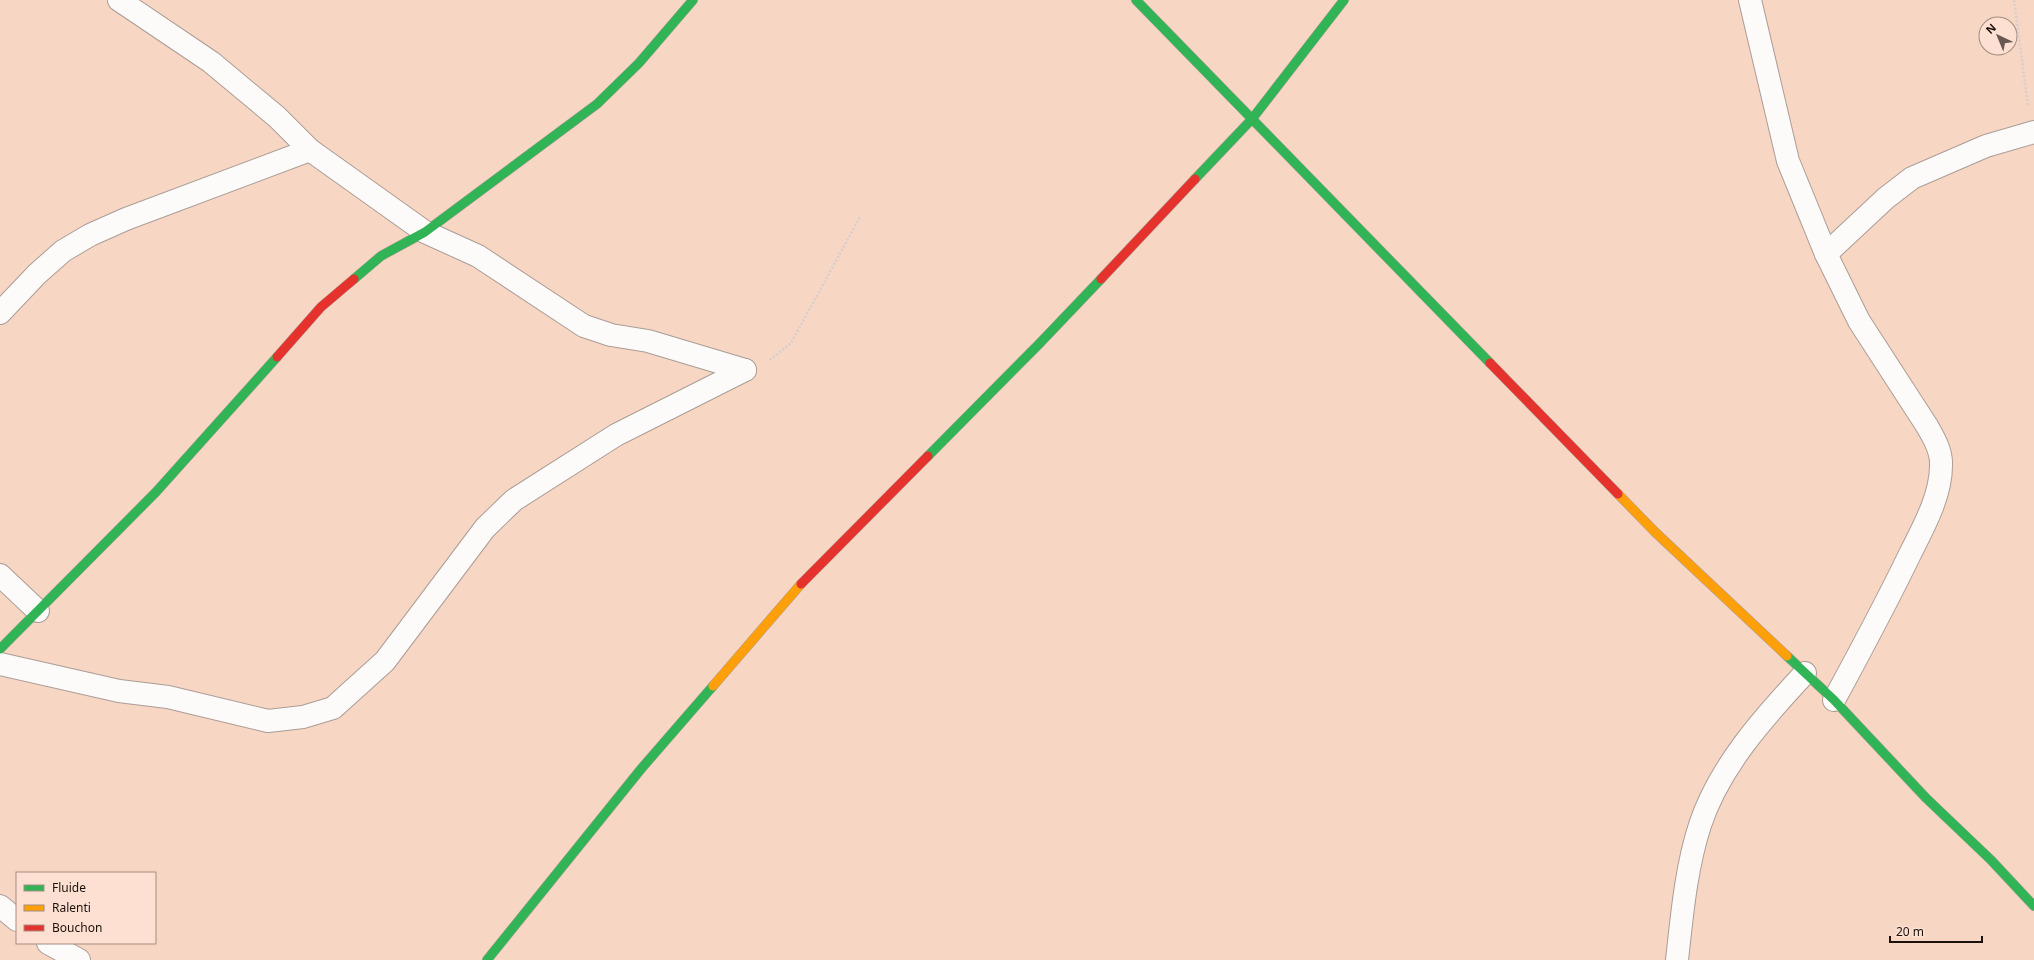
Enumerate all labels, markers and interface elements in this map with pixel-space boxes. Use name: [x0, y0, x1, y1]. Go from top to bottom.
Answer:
north arrow: [1978, 16, 2018, 56]
text: N: [1982, 20, 1999, 37]
legend: [16, 872, 156, 944]
text: Fluide: [52, 879, 86, 896]
text: Ralenti: [52, 899, 91, 916]
scale bar: [1890, 918, 1982, 944]
text: Bouchon: [52, 919, 102, 936]
text: 20 m: [1896, 923, 1924, 940]

